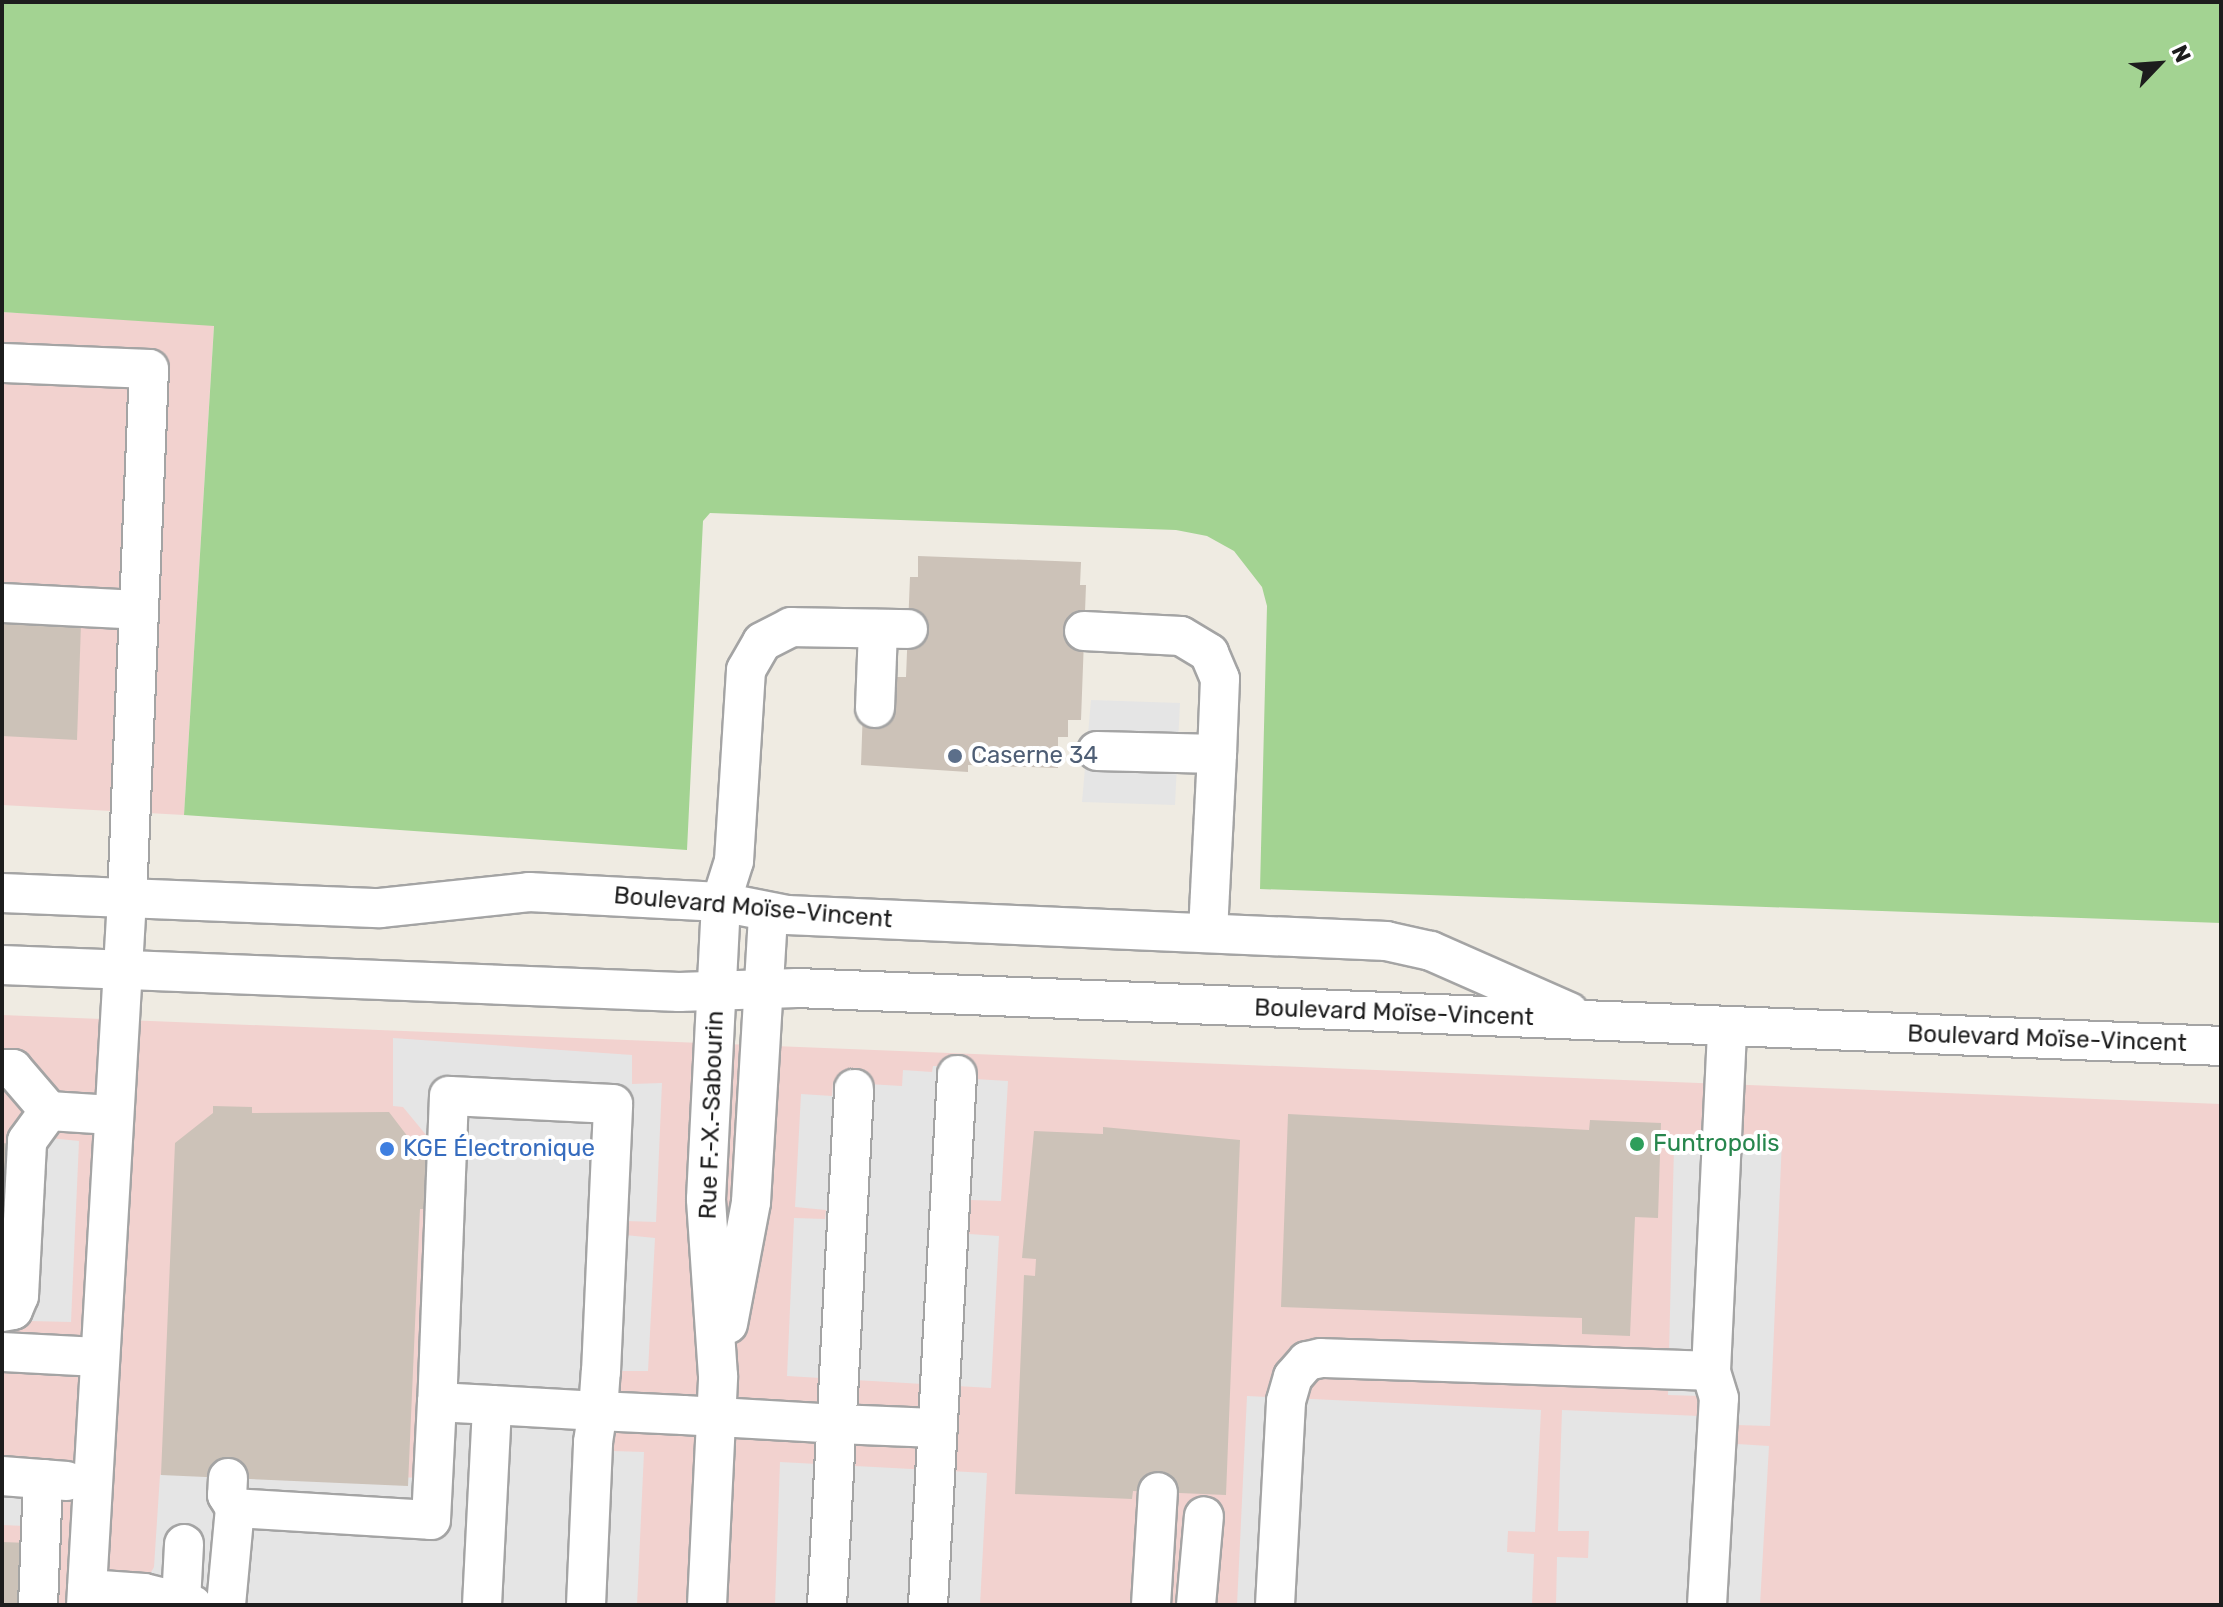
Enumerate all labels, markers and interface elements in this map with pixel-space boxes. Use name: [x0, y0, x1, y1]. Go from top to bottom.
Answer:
north arrow: [2119, 24, 2199, 104]
text: N: [2166, 41, 2197, 67]
place label: Caserne 34: [971, 742, 1098, 770]
marker: Caserne 34: [946, 747, 964, 765]
street label: Boulevard Moïse-Vincent: [612, 881, 894, 935]
street label: Boulevard Moïse-Vincent: [1254, 994, 1534, 1032]
street label: Rue F.-X.-Sabourin: [694, 1010, 730, 1220]
street label: Boulevard Moïse-Vincent: [1907, 1020, 2187, 1058]
place label: Funtropolis: [1653, 1130, 1780, 1158]
place label: KGE Électronique: [403, 1135, 595, 1163]
marker: Funtropolis: [1628, 1135, 1646, 1153]
marker: KGE Électronique: [378, 1140, 396, 1158]

